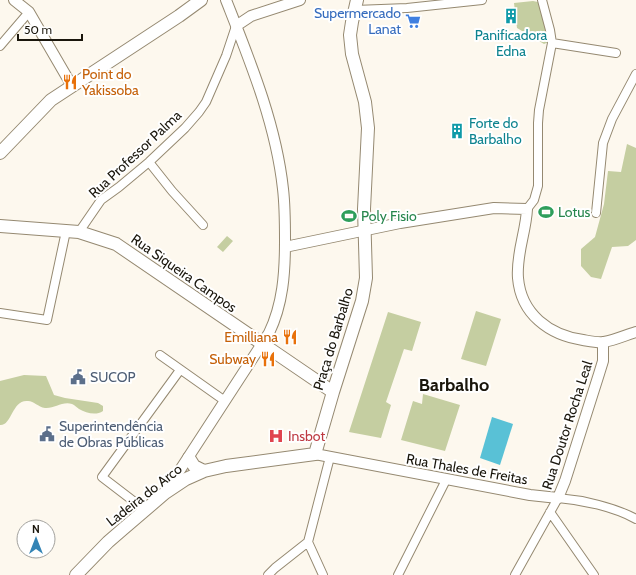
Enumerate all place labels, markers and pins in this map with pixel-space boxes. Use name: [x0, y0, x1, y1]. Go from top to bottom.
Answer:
place label: Supermercado Lanat: [314, 4, 401, 38]
building icon: Panificadora Edna: [502, 7, 520, 25]
supermarket icon: Supermercado Lanat: [404, 12, 422, 30]
place label: Panificadora Edna: [475, 26, 548, 60]
place label: Point do Yakissoba: [81, 65, 139, 99]
restaurant icon: Point do Yakissoba: [61, 73, 79, 91]
place label: Forte do Barbalho: [469, 114, 522, 148]
building icon: Forte do Barbalho: [448, 122, 466, 140]
sports icon: Lotus: [537, 203, 555, 221]
place label: Lotus: [558, 203, 591, 221]
sports icon: Poly Fisio: [340, 207, 358, 225]
place label: Poly Fisio: [361, 207, 417, 225]
place label: Emilliana: [224, 328, 278, 346]
restaurant icon: Emilliana: [281, 328, 299, 346]
place label: Subway: [209, 350, 256, 368]
restaurant icon: Subway: [259, 350, 277, 368]
public building icon: SUCOP: [69, 368, 87, 386]
place label: SUCOP: [90, 368, 136, 386]
place label: Superintendência de Obras Públicas: [59, 417, 164, 451]
public building icon: Superintendência de Obras Públicas: [38, 425, 56, 443]
hospital icon: Insbot: [267, 427, 285, 445]
place label: Insbot: [288, 427, 325, 445]

